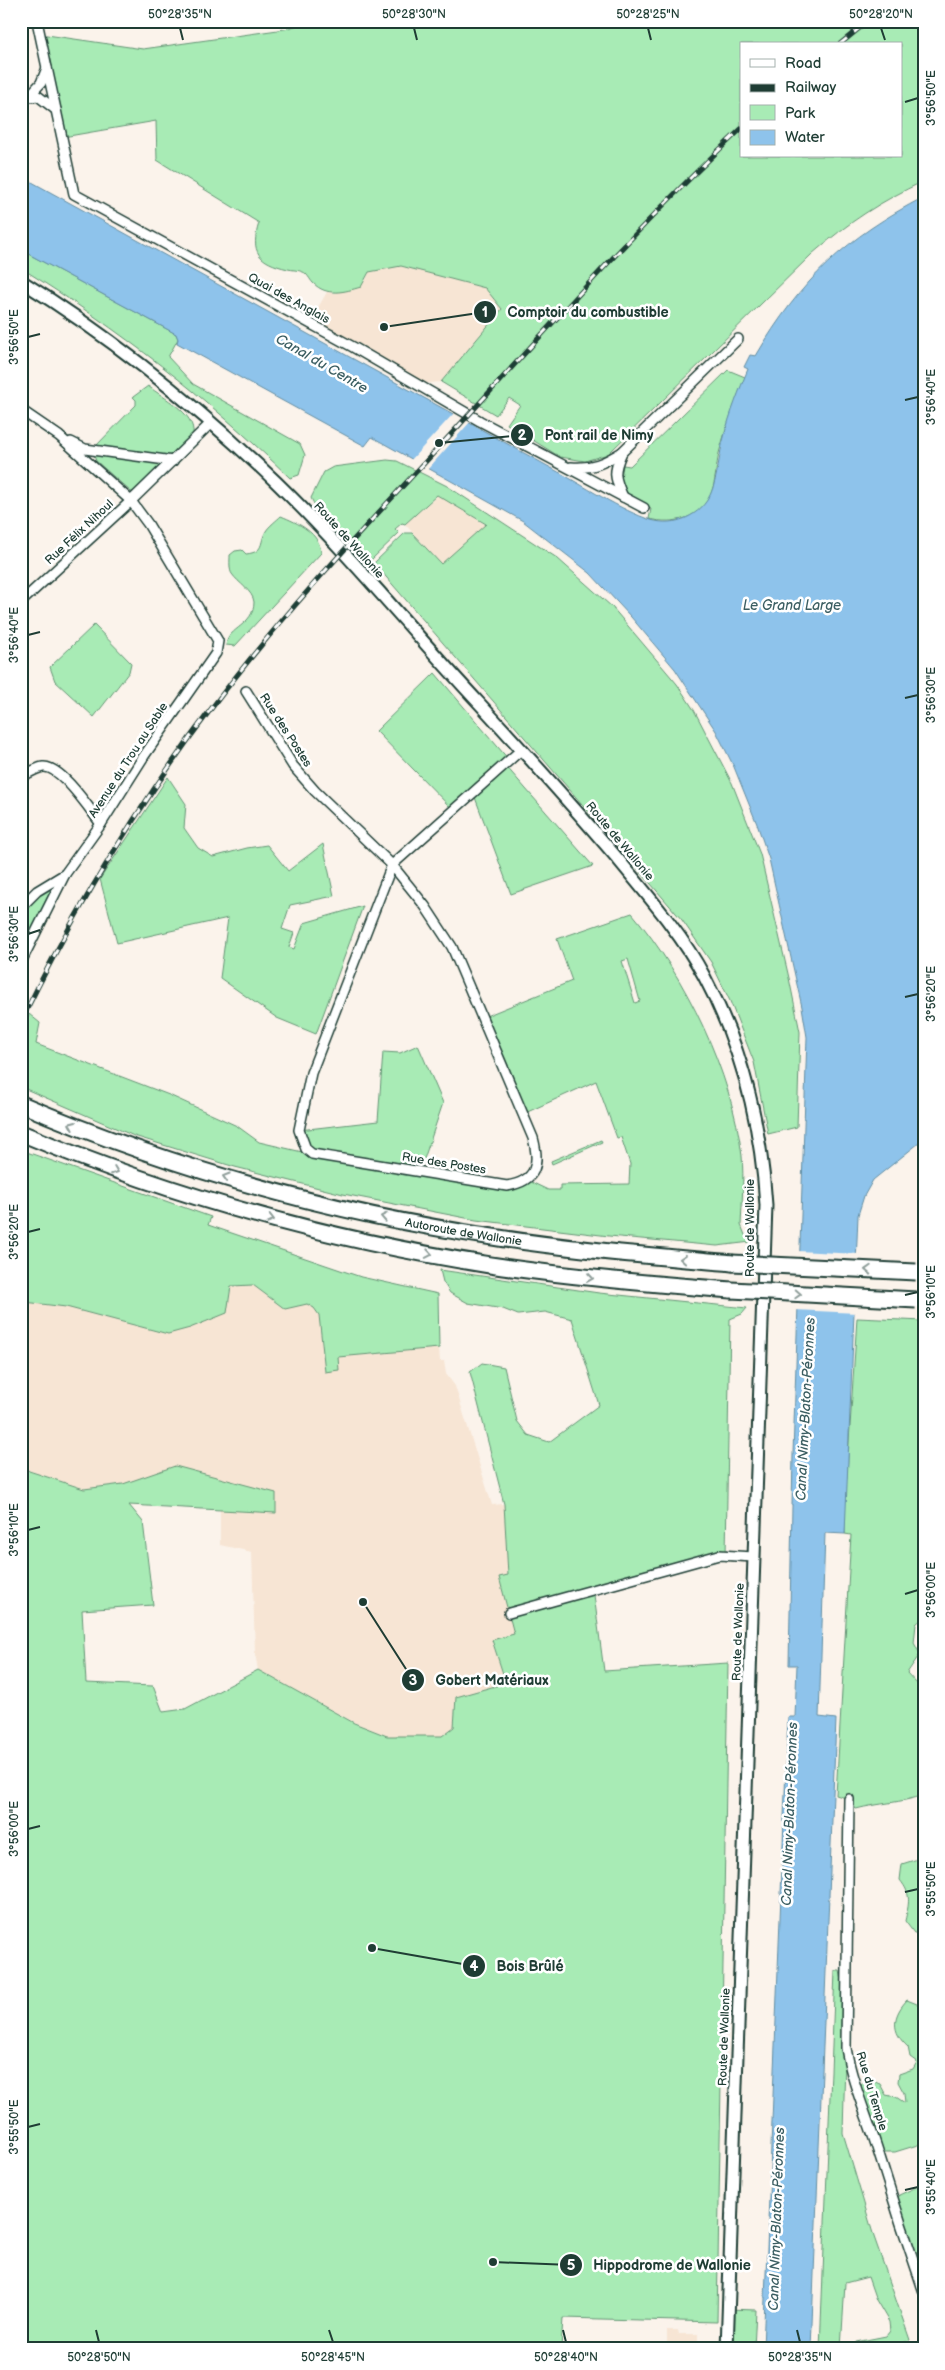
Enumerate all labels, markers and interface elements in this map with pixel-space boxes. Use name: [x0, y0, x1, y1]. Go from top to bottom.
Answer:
text: 50°28'35"N: [148, 7, 212, 22]
text: 50°28'30"N: [382, 7, 446, 22]
text: 50°28'25"N: [616, 7, 680, 22]
text: 50°28'20"N: [849, 7, 913, 22]
legend: [740, 42, 902, 158]
text: Road: [785, 54, 821, 73]
text: 3°56'50"E: [924, 70, 939, 126]
text: Railway: [785, 78, 836, 97]
text: Park: [785, 104, 816, 123]
text: Water: [785, 128, 825, 147]
street label: Quai des Anglais: [245, 270, 332, 327]
callout: Comptoir du combustible: [473, 297, 679, 326]
text: 1: [482, 303, 488, 322]
text: Comptoir du combustible: [508, 304, 668, 321]
text: 3°56'50"E: [7, 309, 22, 365]
water label: Canal du Centre: [273, 330, 371, 397]
text: 3°56'40"E: [924, 369, 939, 425]
callout: Pont rail de Nimy: [510, 421, 664, 450]
text: 2: [518, 426, 527, 445]
text: Pont rail de Nimy: [545, 427, 654, 444]
street label: Rue Félix Nihoul: [42, 497, 117, 568]
street label: Route de Wallonie: [310, 499, 387, 582]
water label: Le Grand Large: [743, 597, 841, 614]
text: 3°56'40"E: [7, 607, 22, 663]
text: 3°56'30"E: [924, 667, 939, 723]
street label: Rue des Postes: [256, 691, 315, 770]
street label: Avenue du Trou au Sable: [86, 700, 171, 821]
street label: Route de Wallonie: [582, 799, 657, 884]
text: 3°56'30"E: [7, 906, 22, 962]
text: 3°56'20"E: [924, 966, 939, 1022]
one-way arrow: [68, 1121, 77, 1132]
street label: Rue des Postes: [401, 1149, 487, 1178]
one-way arrow: [111, 1165, 119, 1175]
one-way arrow: [222, 1173, 231, 1183]
street label: Route de Wallonie: [743, 1179, 758, 1277]
text: 3°56'20"E: [7, 1204, 22, 1260]
one-way arrow: [379, 1212, 388, 1223]
one-way arrow: [266, 1213, 275, 1224]
street label: Autoroute de Wallonie: [404, 1215, 523, 1249]
one-way arrow: [425, 1248, 434, 1258]
one-way arrow: [679, 1253, 687, 1264]
one-way arrow: [863, 1264, 871, 1275]
text: 3°56'10"E: [924, 1265, 939, 1319]
one-way arrow: [586, 1272, 594, 1283]
one-way arrow: [794, 1288, 802, 1299]
water label: Canal Nimy-Blaton-Péronnes: [792, 1317, 819, 1501]
text: 3°56'10"E: [7, 1503, 22, 1557]
text: 3°56'00"E: [924, 1562, 939, 1618]
street label: Route de Wallonie: [729, 1583, 748, 1681]
callout: Gobert Matériaux: [400, 1666, 558, 1695]
text: 3: [409, 1671, 418, 1690]
text: Gobert Matériaux: [436, 1672, 549, 1689]
water label: Canal Nimy-Blaton-Péronnes: [778, 1722, 801, 1906]
text: 3°56'00"E: [7, 1801, 22, 1857]
text: 3°55'50"E: [924, 1861, 939, 1917]
callout: Bois Brûlé: [461, 1952, 573, 1981]
text: 4: [470, 1957, 479, 1976]
text: Bois Brûlé: [496, 1958, 564, 1975]
street label: Route de Wallonie: [715, 1988, 734, 2086]
street label: Rue du Temple: [852, 2050, 891, 2132]
text: 3°55'50"E: [7, 2099, 22, 2155]
water label: Canal Nimy-Blaton-Péronnes: [765, 2127, 788, 2311]
text: 3°55'40"E: [924, 2159, 939, 2215]
callout: Hippodrome de Wallonie: [558, 2251, 761, 2280]
text: 5: [567, 2256, 576, 2275]
text: Hippodrome de Wallonie: [593, 2257, 751, 2274]
text: 50°28'50"N: [67, 2350, 131, 2365]
text: 50°28'45"N: [301, 2350, 365, 2365]
text: 50°28'40"N: [534, 2350, 598, 2365]
text: 50°28'35"N: [768, 2350, 832, 2365]

